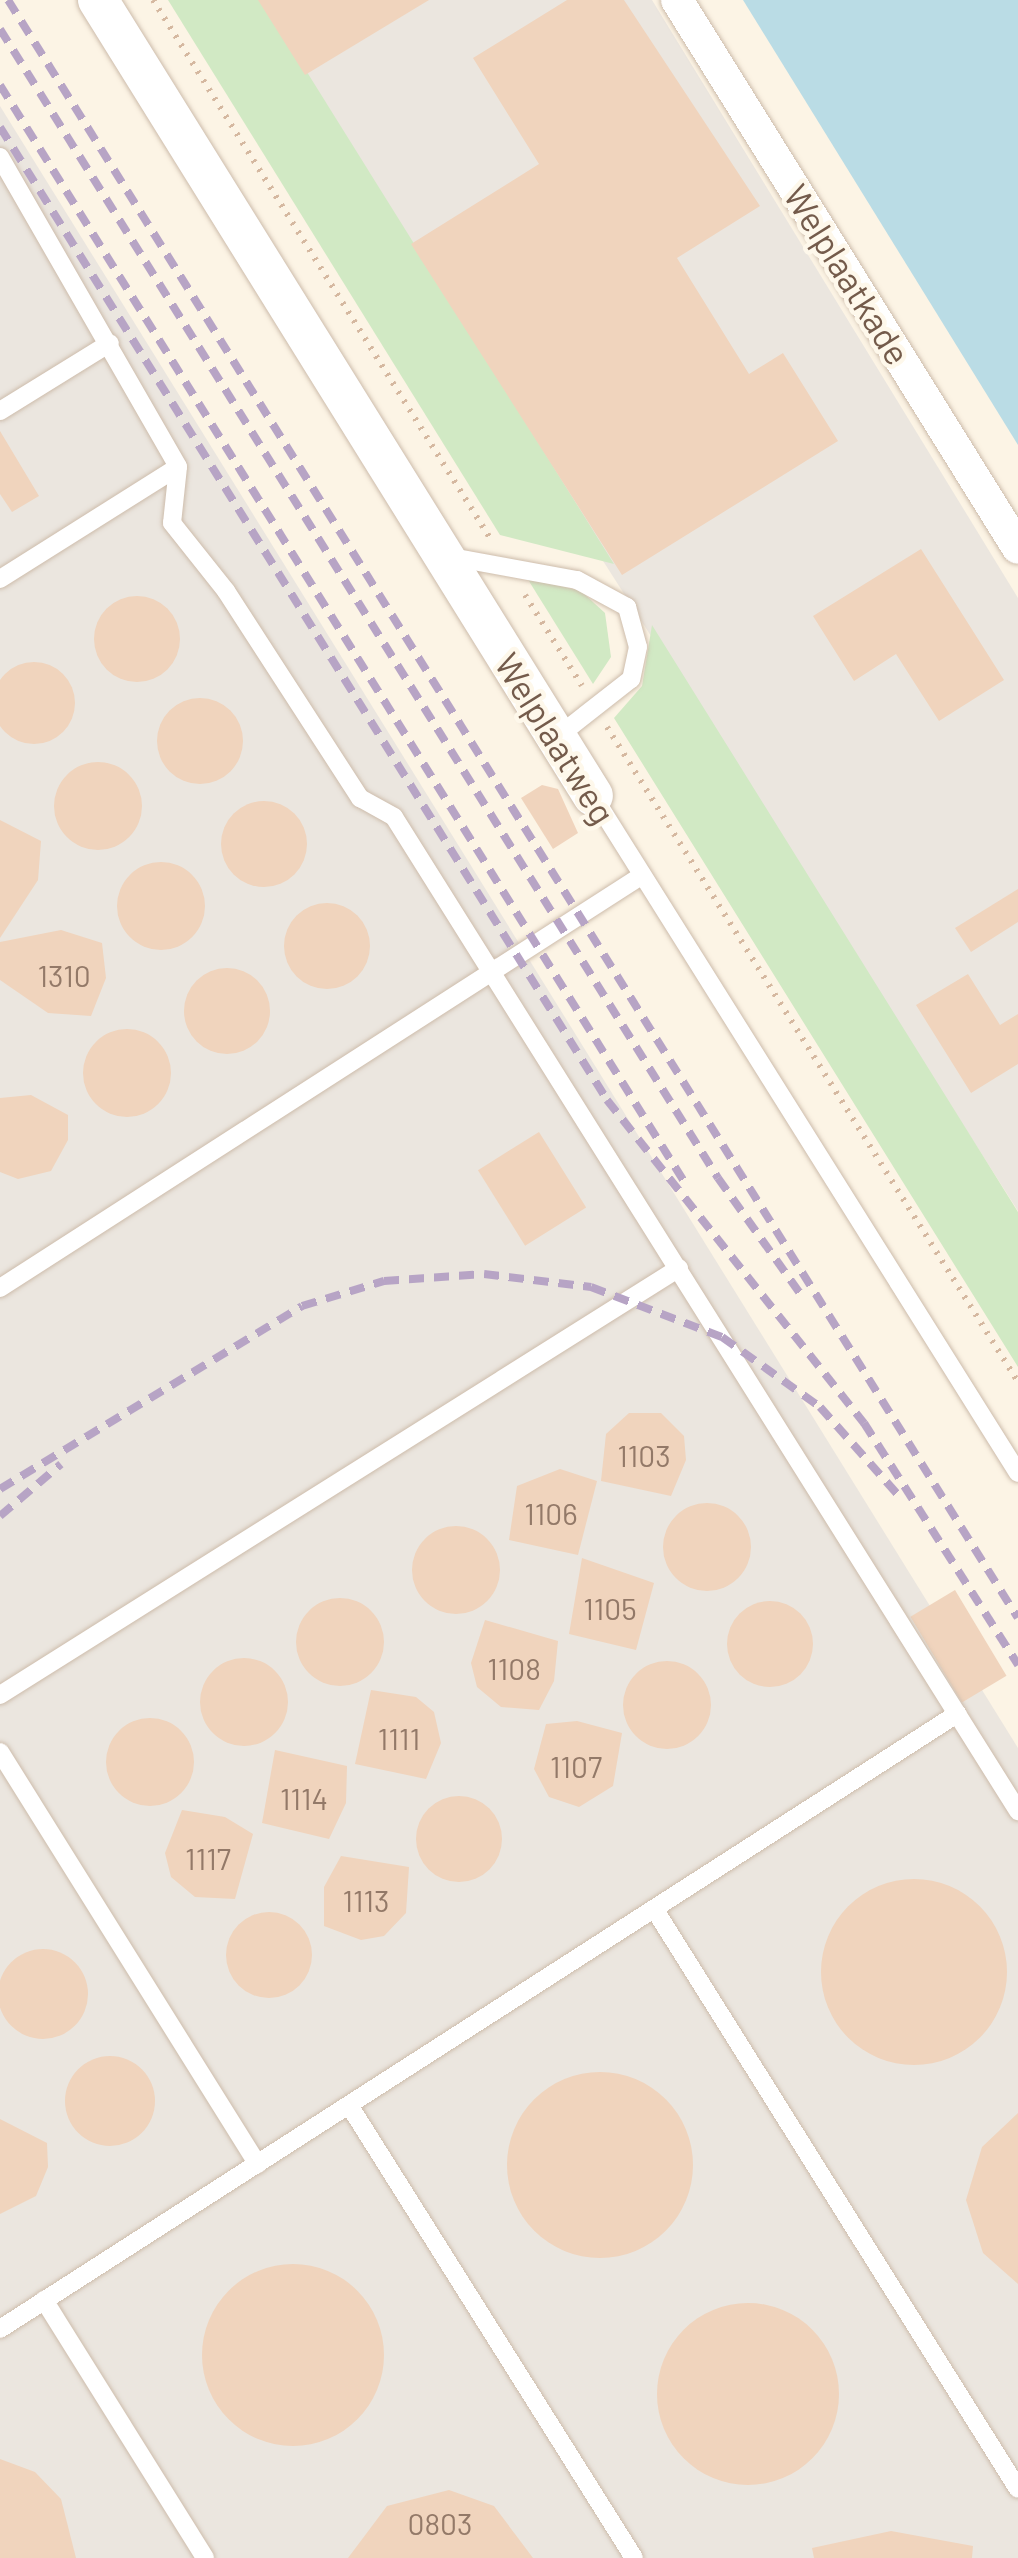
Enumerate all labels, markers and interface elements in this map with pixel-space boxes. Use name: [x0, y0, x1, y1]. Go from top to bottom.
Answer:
street label: Welplaatkade: [776, 176, 920, 372]
street label: Welplaatweg: [487, 645, 625, 831]
house number: 1310: [37, 957, 91, 993]
house number: 1103: [617, 1437, 671, 1473]
house number: 1106: [524, 1495, 578, 1531]
house number: 1105: [583, 1590, 637, 1626]
house number: 1108: [487, 1650, 541, 1686]
house number: 1111: [378, 1720, 420, 1756]
house number: 1107: [550, 1748, 602, 1784]
house number: 1114: [280, 1780, 328, 1816]
house number: 1117: [185, 1840, 231, 1876]
house number: 1113: [342, 1882, 390, 1918]
house number: 0803: [408, 2505, 472, 2541]

